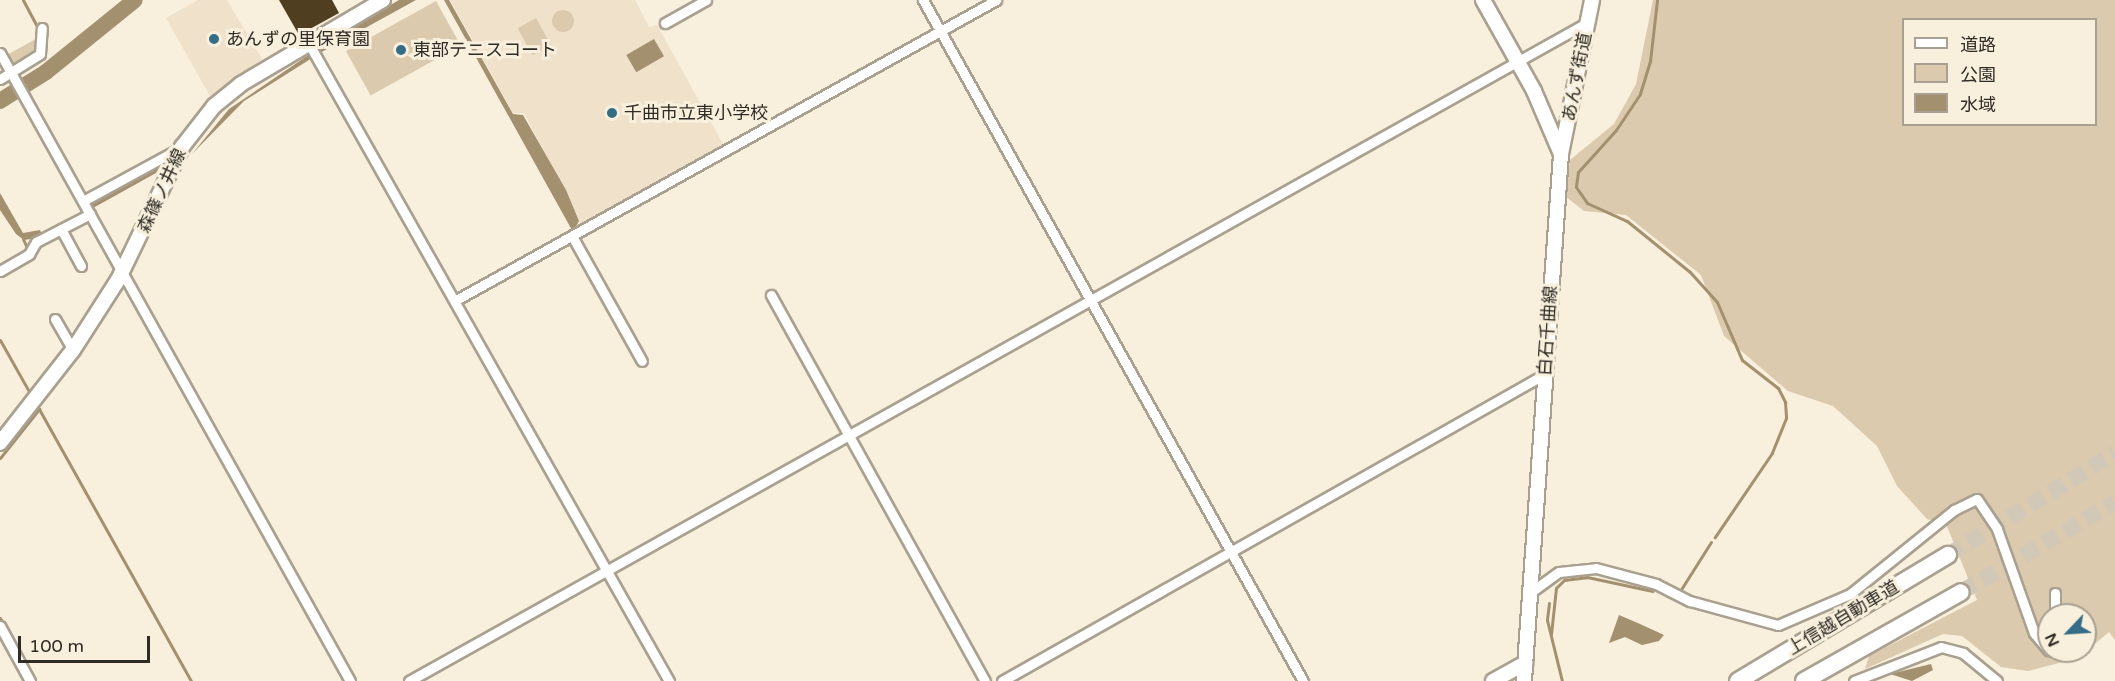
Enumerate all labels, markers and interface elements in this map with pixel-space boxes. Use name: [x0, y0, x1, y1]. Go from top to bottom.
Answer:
legend: [1902, 18, 2097, 126]
place label: あんずの里保育園: [226, 28, 370, 50]
street label: あんず街道: [1558, 31, 1596, 123]
marker: あんずの里保育園: [207, 32, 221, 46]
text: 道路: [1960, 34, 1996, 56]
place label: 東部テニスコート: [413, 39, 557, 61]
marker: 東部テニスコート: [394, 43, 408, 57]
text: 公園: [1960, 64, 1996, 86]
text: 水域: [1960, 94, 1996, 116]
place label: 千曲市立東小学校: [624, 102, 768, 124]
marker: 千曲市立東小学校: [605, 106, 619, 120]
street label: 森篠ノ井線: [133, 146, 191, 236]
street label: 白石千曲線: [1534, 285, 1562, 377]
street label: 上信越自動車道: [1783, 576, 1903, 660]
north arrow: [2037, 603, 2097, 663]
scale bar: [21, 624, 153, 662]
text: N: [2041, 630, 2064, 650]
text: 100 m: [29, 635, 84, 657]

